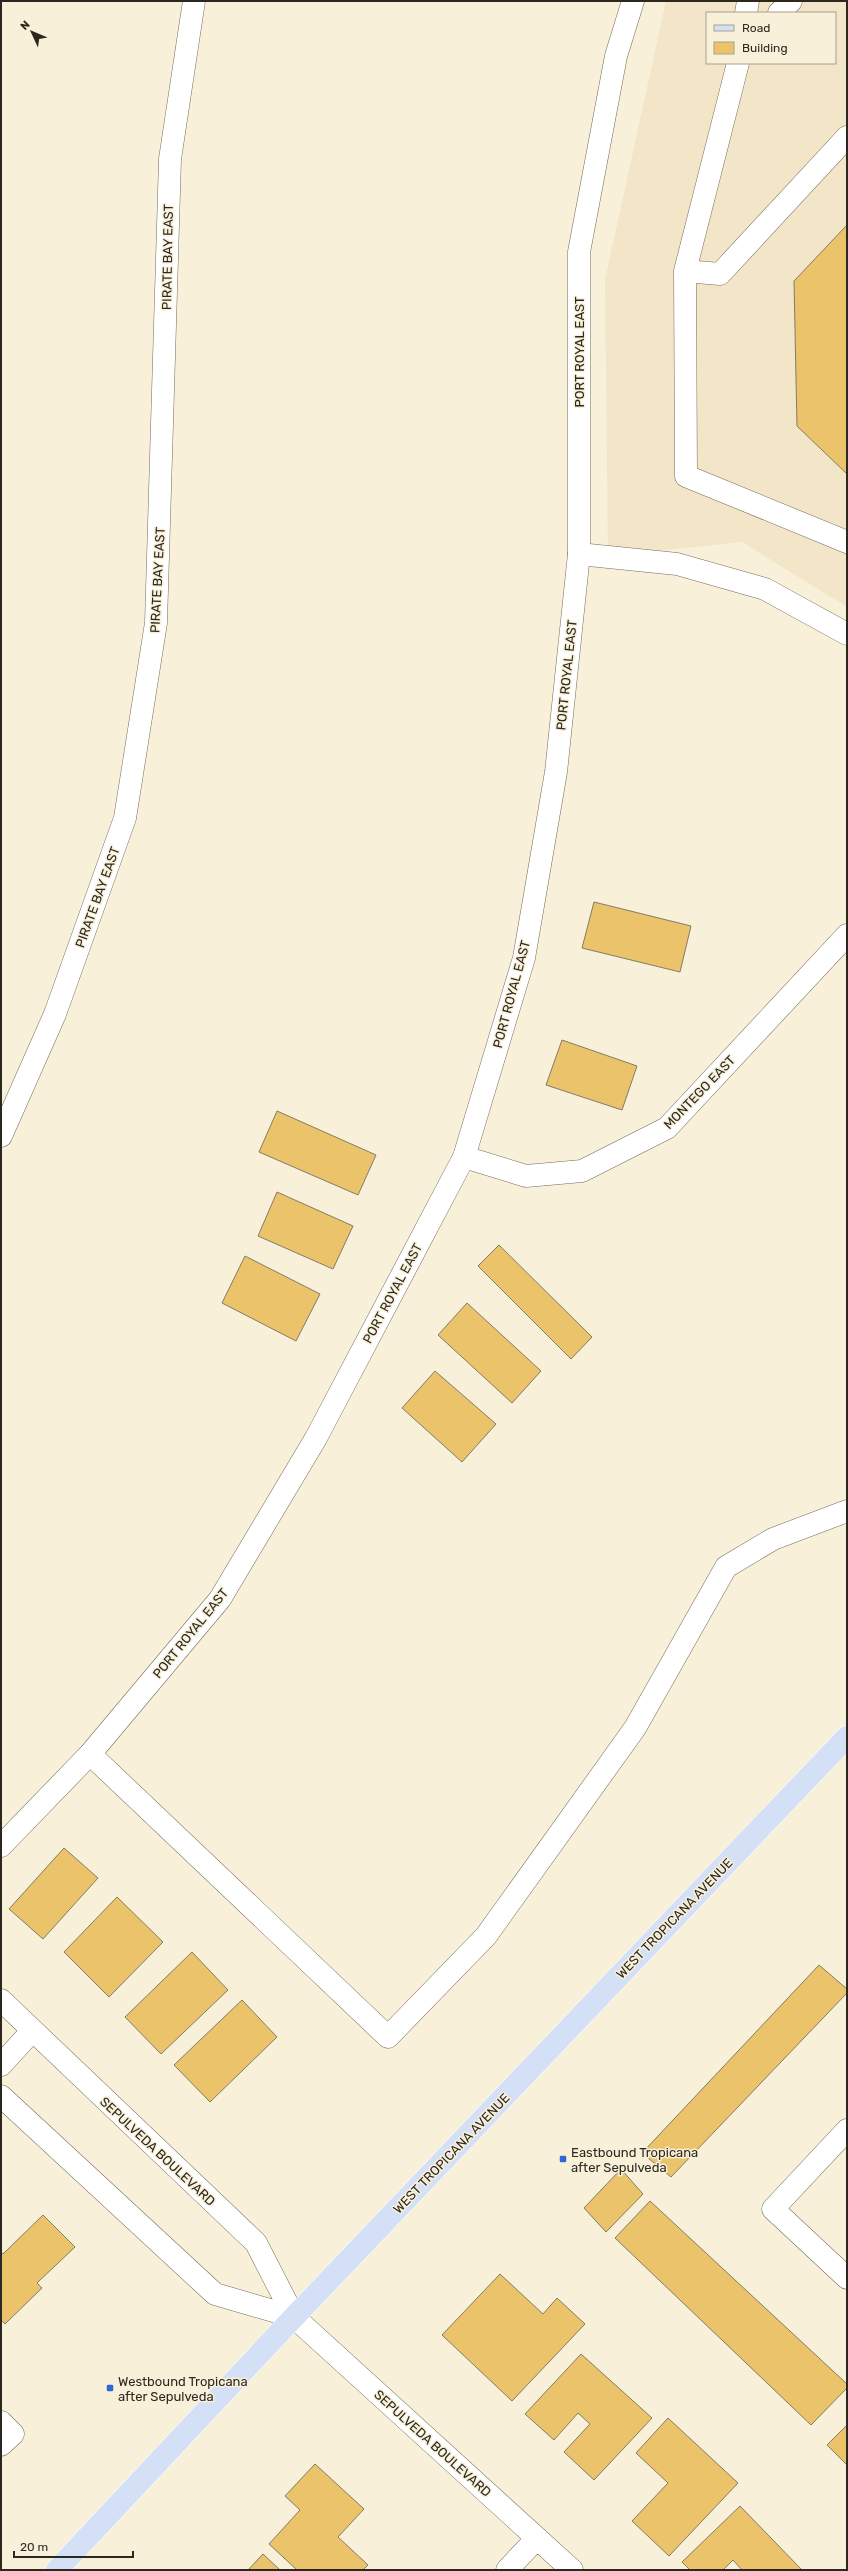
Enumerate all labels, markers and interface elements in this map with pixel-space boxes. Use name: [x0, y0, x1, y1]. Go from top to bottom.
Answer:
north arrow: [12, 12, 52, 52]
legend: [706, 12, 836, 64]
text: N: [18, 18, 33, 33]
text: Road: [742, 21, 770, 35]
text: Building: [742, 41, 788, 55]
street label: PIRATE BAY EAST: [159, 203, 176, 310]
street label: PORT ROYAL EAST: [572, 296, 587, 408]
street label: PIRATE BAY EAST: [147, 526, 168, 633]
street label: PORT ROYAL EAST: [553, 619, 580, 731]
street label: PIRATE BAY EAST: [72, 844, 123, 950]
street label: PORT ROYAL EAST: [490, 938, 533, 1050]
street label: MONTEGO EAST: [661, 1052, 739, 1132]
street label: PORT ROYAL EAST: [360, 1240, 425, 1346]
street label: PORT ROYAL EAST: [150, 1585, 231, 1681]
street label: WEST TROPICANA AVENUE: [613, 1855, 736, 1981]
street label: WEST TROPICANA AVENUE: [390, 2090, 513, 2216]
street label: SEPULVEDA BOULEVARD: [97, 2094, 218, 2209]
place label: Eastbound Tropicana after Sepulveda: [571, 2145, 698, 2175]
marker: Eastbound Tropicana after Sepulveda: [558, 2154, 568, 2164]
place label: Westbound Tropicana after Sepulveda: [118, 2374, 248, 2404]
marker: Westbound Tropicana after Sepulveda: [105, 2383, 115, 2393]
street label: SEPULVEDA BOULEVARD: [371, 2387, 494, 2500]
scale bar: [14, 2533, 133, 2559]
text: 20 m: [20, 2540, 48, 2554]

